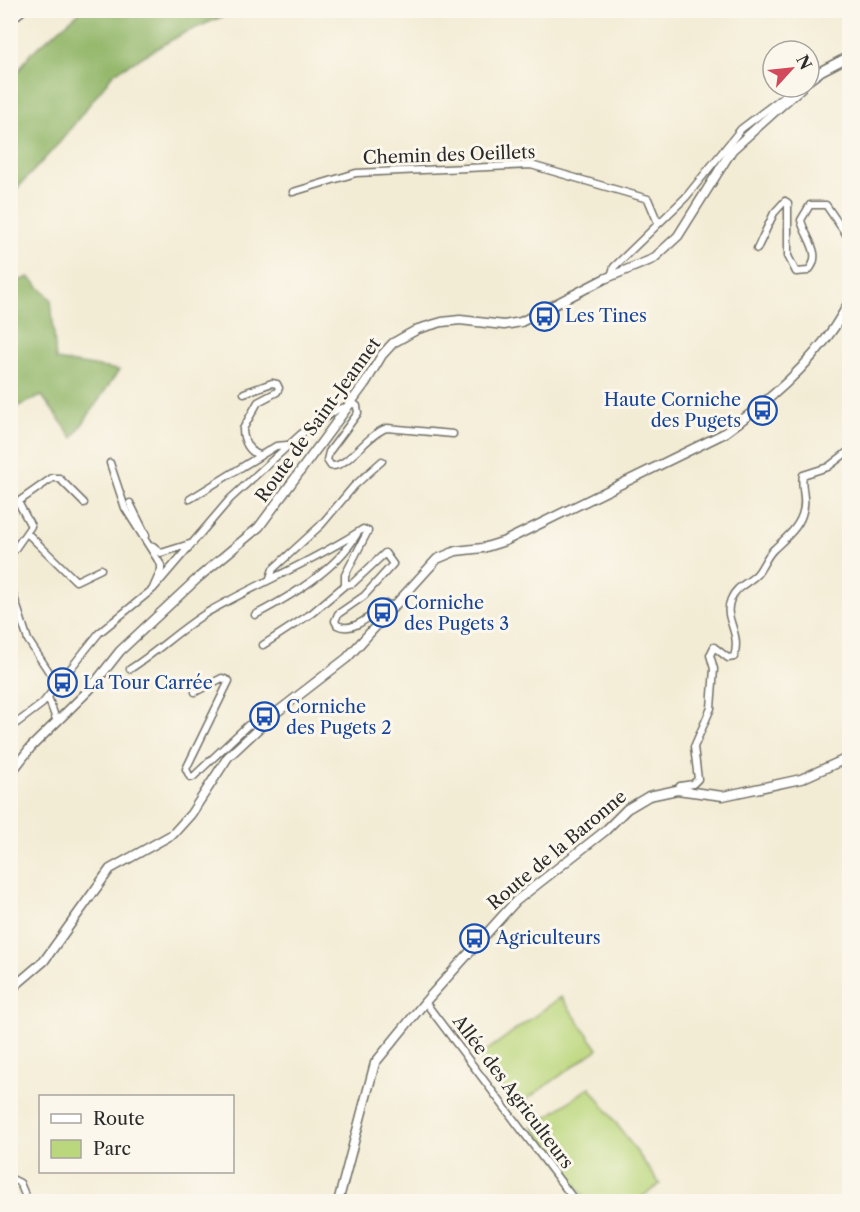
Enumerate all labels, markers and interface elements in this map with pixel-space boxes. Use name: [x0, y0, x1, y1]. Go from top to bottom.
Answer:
north arrow: [761, 39, 821, 99]
text: N: [792, 51, 816, 73]
street label: Chemin des Oeillets: [362, 141, 536, 169]
bus stop icon: Les Tines: [528, 300, 560, 332]
place label: Les Tines: [565, 305, 647, 327]
street label: Route de Saint-Jeannet: [251, 333, 386, 507]
place label: Haute Corniche des Pugets: [604, 389, 741, 432]
bus stop icon: Haute Corniche des Pugets: [746, 394, 778, 426]
place label: Corniche des Pugets 3: [404, 592, 509, 635]
bus stop icon: Corniche des Pugets 3: [367, 597, 399, 629]
bus stop icon: La Tour Carrée: [46, 667, 78, 699]
place label: La Tour Carrée: [83, 672, 213, 694]
place label: Corniche des Pugets 2: [286, 696, 392, 739]
bus stop icon: Corniche des Pugets 2: [249, 701, 281, 733]
street label: Route de la Baronne: [483, 785, 631, 915]
bus stop icon: Agriculteurs: [459, 922, 491, 954]
place label: Agriculteurs: [495, 927, 601, 949]
street label: Allée des Agriculteurs: [447, 1010, 578, 1173]
legend: [39, 1095, 234, 1173]
text: Route: [93, 1108, 145, 1130]
text: Parc: [93, 1138, 131, 1160]

